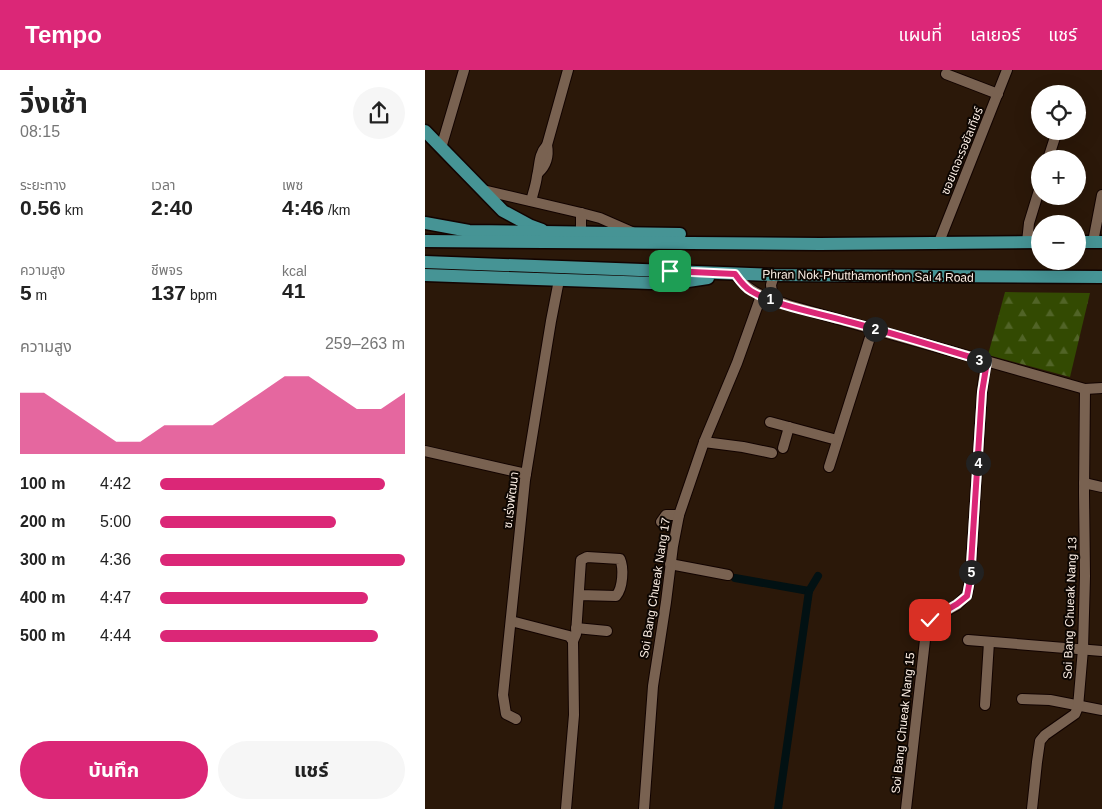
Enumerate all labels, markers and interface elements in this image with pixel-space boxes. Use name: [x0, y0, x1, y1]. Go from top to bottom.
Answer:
text: Tempo: [25, 21, 102, 48]
text: แผนที่: [898, 25, 942, 45]
text: เลเยอร์: [970, 25, 1020, 45]
text: แชร์: [1048, 25, 1077, 45]
map controls: [1031, 85, 1086, 270]
button: locate: [1031, 85, 1086, 140]
button: share: [353, 87, 405, 139]
text: วิ่งเช้า: [20, 88, 88, 119]
street label: ซอยเดอะรอยัลเทียร์: [938, 105, 986, 197]
text: 08:15: [20, 123, 60, 140]
button: +: [1031, 150, 1086, 205]
text: ระยะทาง: [20, 177, 66, 193]
text: เวลา: [151, 177, 176, 193]
text: เพซ: [282, 177, 303, 193]
text: 0.56: [20, 196, 61, 219]
text: 2:40: [151, 196, 193, 219]
text: 4:46: [282, 196, 324, 219]
text: km: [61, 202, 83, 218]
text: /km: [324, 202, 350, 218]
button: −: [1031, 215, 1086, 270]
pin: [649, 250, 691, 292]
icon: arrive: [656, 257, 684, 285]
text: ความสูง: [20, 262, 65, 278]
text: ชีพจร: [151, 262, 183, 278]
text: kcal: [282, 263, 307, 279]
street label: Phran Nok-Phutthamonthon Sai 4 Road: [762, 267, 974, 285]
text: 41: [282, 279, 305, 302]
text: 5: [20, 281, 32, 304]
text: 137: [151, 281, 186, 304]
pin: 1: [757, 286, 783, 312]
text: m: [32, 287, 47, 303]
text: bpm: [186, 287, 217, 303]
text: 1: [767, 291, 774, 307]
pin: 2: [863, 316, 887, 342]
text: 2: [872, 321, 879, 337]
text: 259–263 m: [325, 335, 405, 352]
text: ความสูง: [20, 338, 72, 355]
pin: 3: [967, 348, 991, 372]
text: 3: [976, 352, 983, 368]
pin: 4: [965, 450, 991, 476]
text: 4: [975, 455, 982, 471]
street label: ซ.เร่งพัฒนา: [501, 471, 521, 529]
text: 100 m: [20, 475, 65, 492]
text: 4:42: [100, 475, 131, 492]
text: 200 m: [20, 513, 65, 530]
text: 5:00: [100, 513, 131, 530]
street label: Soi Bang Chueak Nang 17: [637, 516, 673, 659]
street label: Soi Bang Chueak Nang 13: [1061, 536, 1079, 679]
text: 300 m: [20, 551, 65, 568]
text: 4:36: [100, 551, 131, 568]
pin: 5: [959, 560, 983, 584]
text: 5: [968, 564, 975, 580]
text: 400 m: [20, 589, 65, 606]
text: 4:47: [100, 589, 131, 606]
pin: [909, 599, 951, 641]
icon: check: [916, 606, 944, 634]
text: 500 m: [20, 627, 65, 644]
text: 4:44: [100, 627, 131, 644]
street label: Soi Bang Chueak Nang 15: [889, 651, 917, 794]
button: บันทึก: [20, 741, 208, 799]
button: แชร์: [218, 741, 405, 799]

